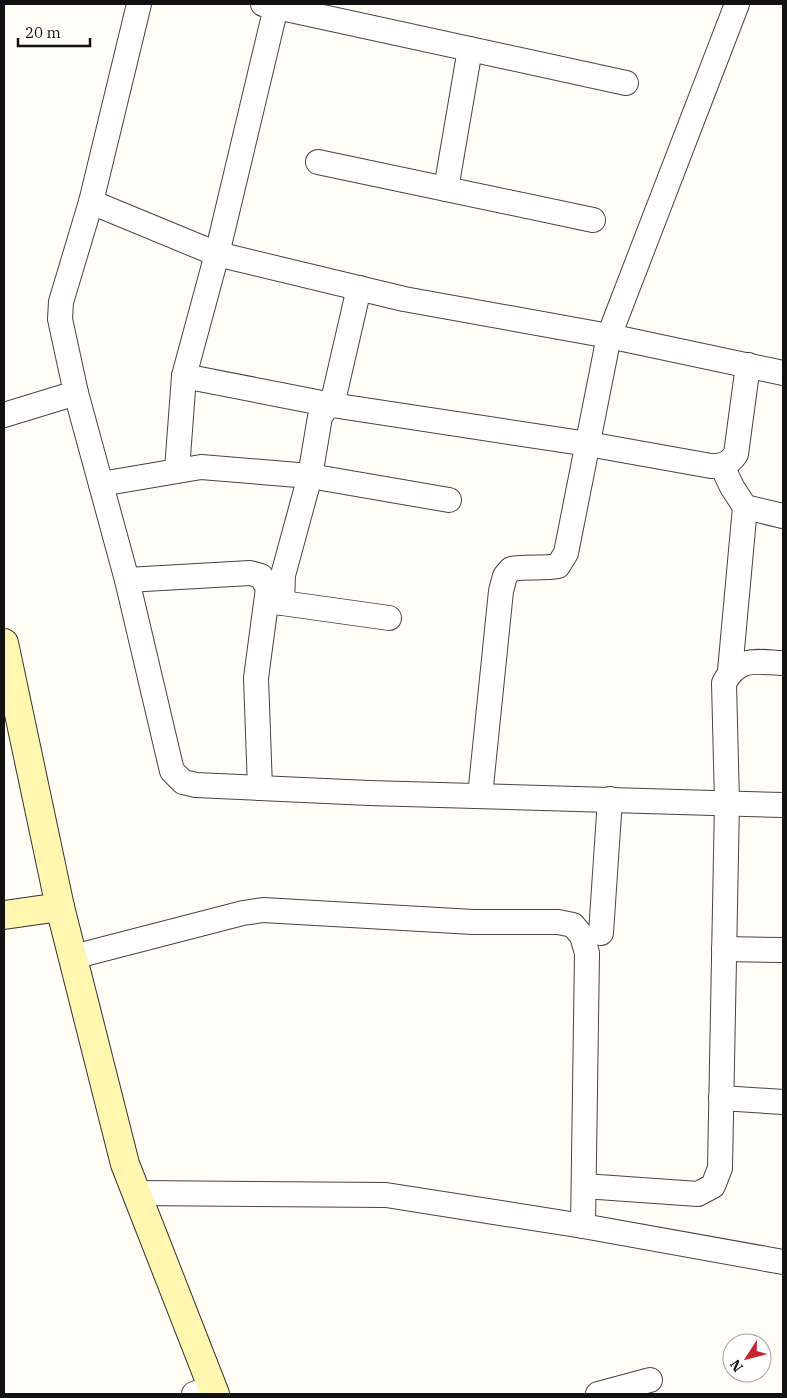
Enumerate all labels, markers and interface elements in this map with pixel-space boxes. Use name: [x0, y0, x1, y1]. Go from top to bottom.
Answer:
scale bar: [18, 15, 90, 47]
text: 20 m: [25, 23, 61, 42]
north arrow: [722, 1333, 772, 1383]
text: N: [726, 1356, 747, 1375]

